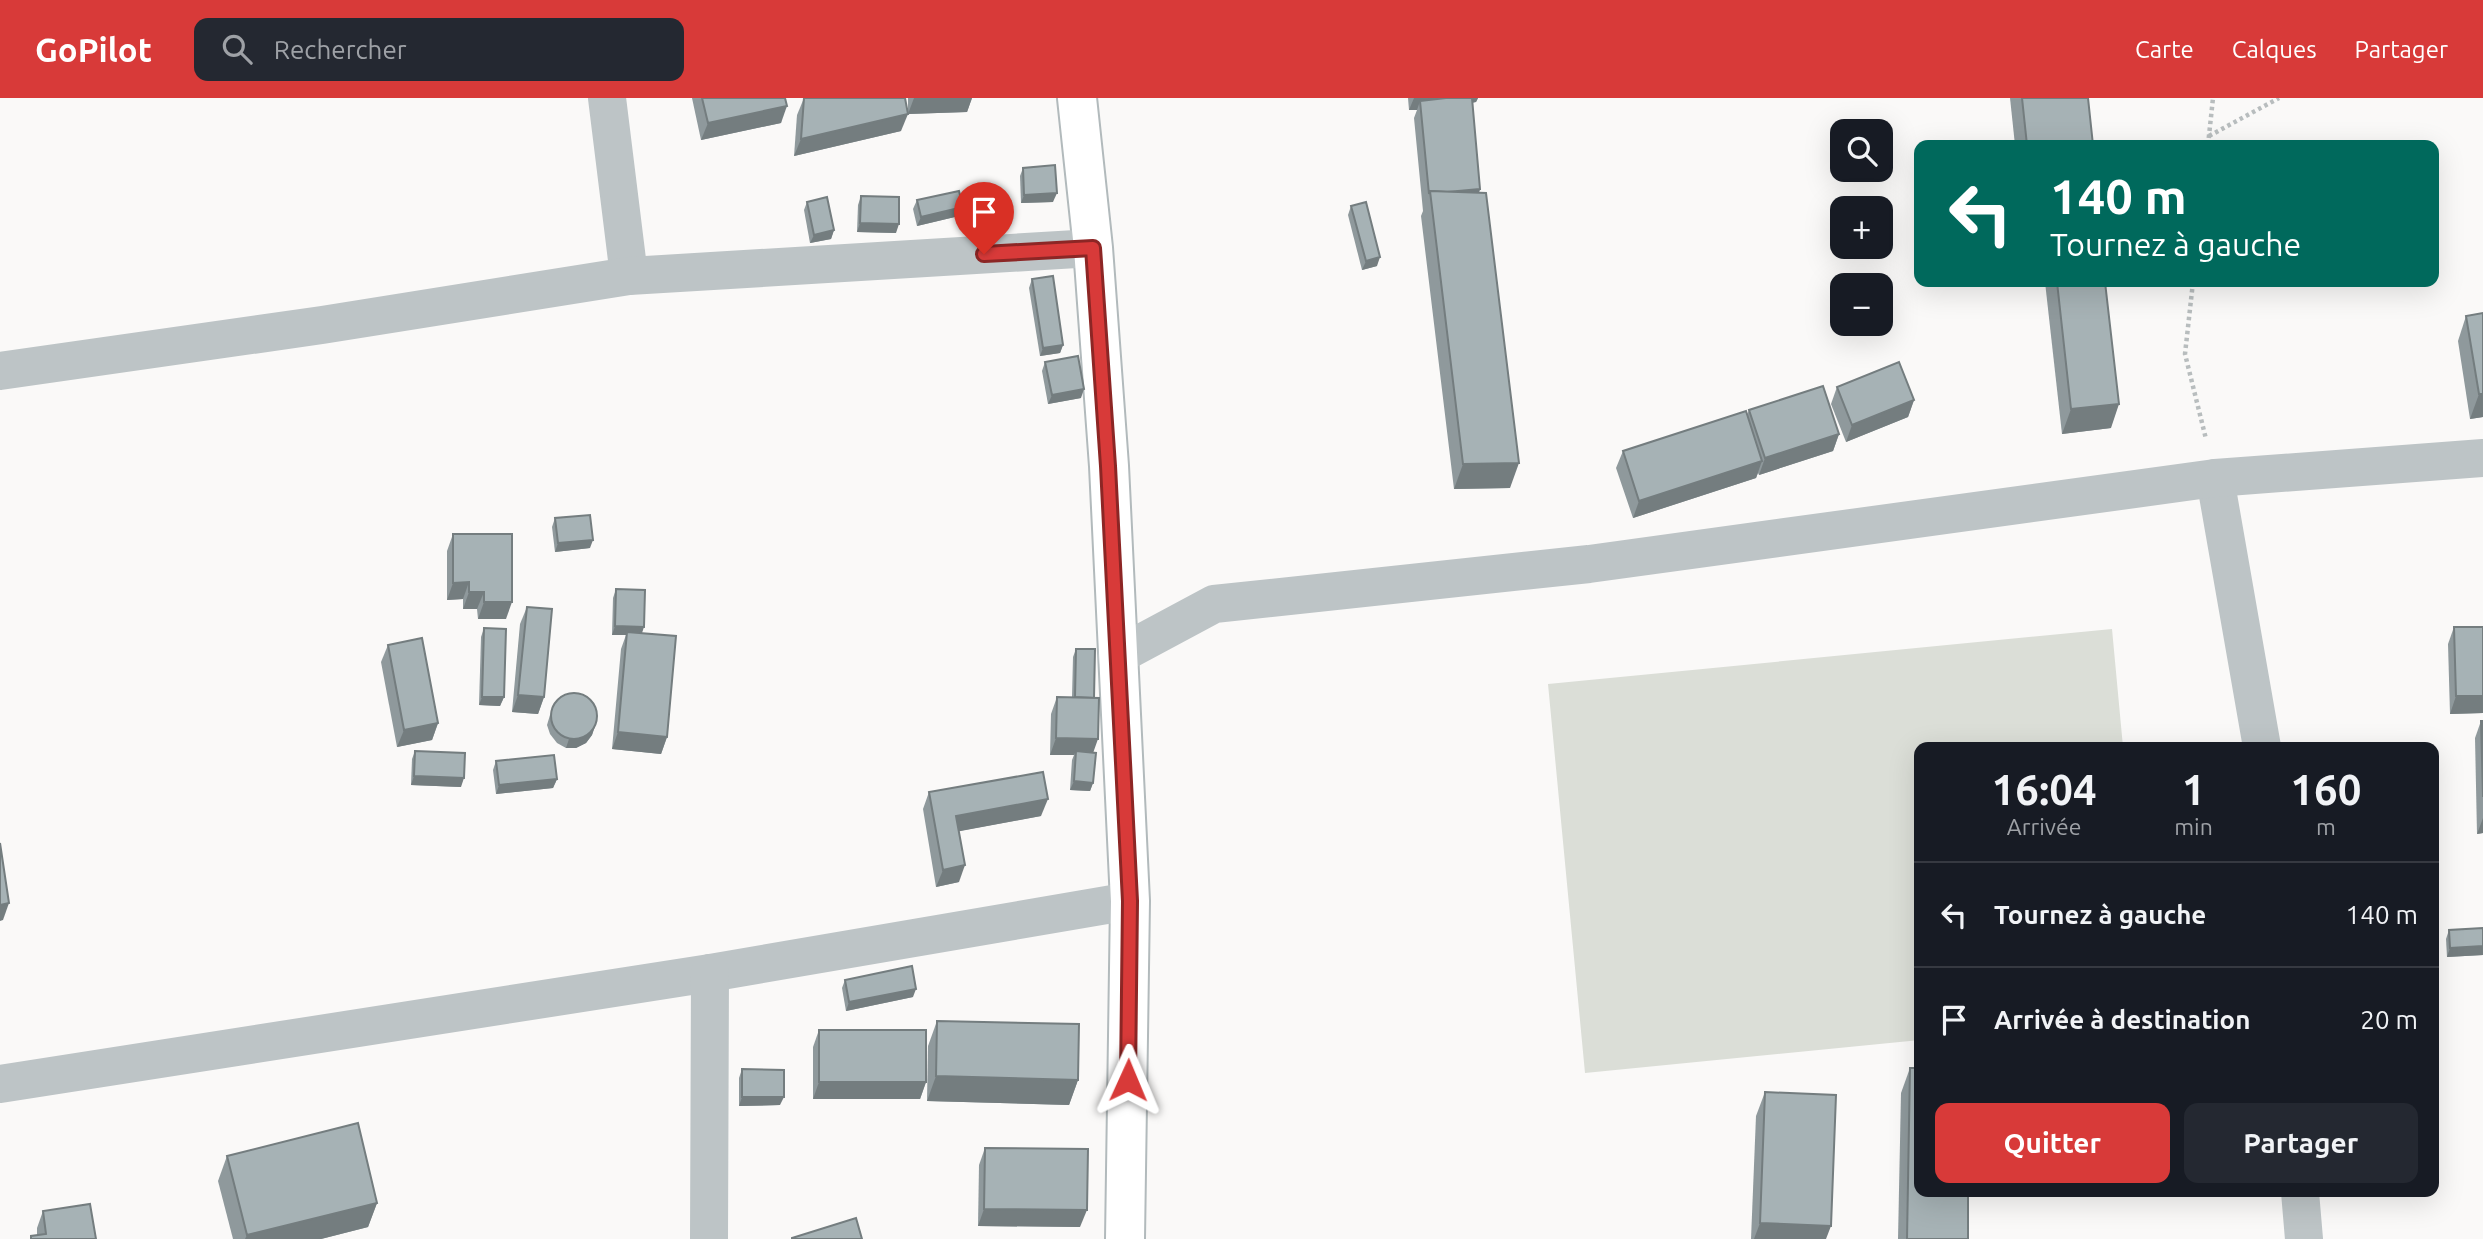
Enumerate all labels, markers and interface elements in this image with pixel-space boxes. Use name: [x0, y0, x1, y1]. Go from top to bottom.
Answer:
search box: [194, 18, 684, 81]
icon: search: [218, 30, 256, 68]
text: GoPilot: [35, 31, 152, 68]
text: Rechercher: [274, 35, 407, 64]
text: Carte: [2135, 36, 2194, 63]
text: Calques: [2232, 36, 2317, 63]
text: Partager: [2355, 36, 2448, 63]
map controls: [1830, 119, 1893, 336]
button: search: [1830, 119, 1893, 182]
icon: left: [1935, 168, 2026, 259]
text: 140 m: [2050, 168, 2187, 223]
pin: [954, 182, 1014, 254]
icon: arrive: [965, 193, 1003, 231]
button: +: [1830, 196, 1893, 259]
text: Tournez à gauche: [2050, 226, 2301, 262]
button: −: [1830, 273, 1893, 336]
text: 16:04: [1992, 766, 2097, 813]
text: 1: [2182, 766, 2205, 813]
text: 160: [2290, 766, 2361, 813]
text: Arrivée: [2007, 814, 2081, 839]
text: min: [2174, 814, 2213, 839]
text: m: [2316, 814, 2336, 839]
icon: left: [1935, 896, 1973, 934]
text: Tournez à gauche: [1994, 900, 2206, 929]
text: 140 m: [2346, 900, 2418, 929]
icon: arrive: [1935, 1001, 1973, 1039]
text: Arrivée à destination: [1994, 1005, 2250, 1034]
text: 20 m: [2360, 1005, 2418, 1034]
position arrow: [1091, 1043, 1165, 1117]
button: Quitter: [1935, 1103, 2170, 1183]
button: Partager: [2184, 1103, 2418, 1183]

